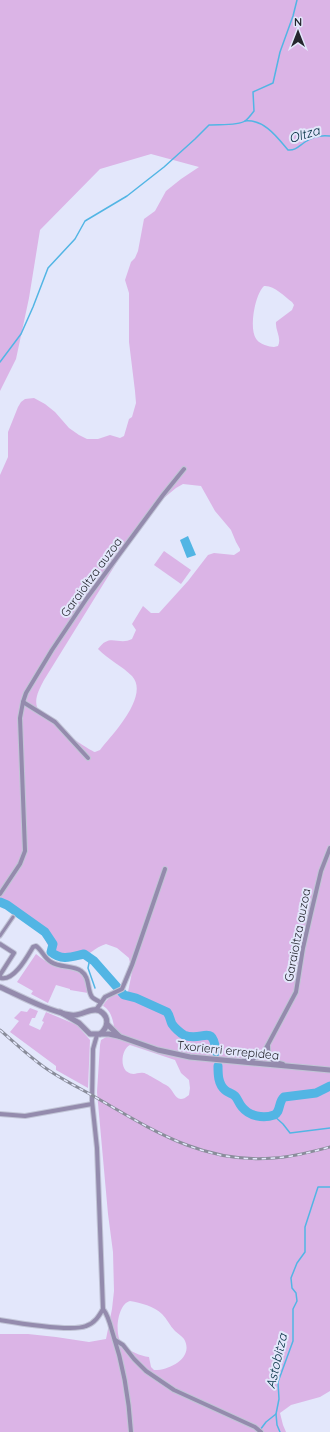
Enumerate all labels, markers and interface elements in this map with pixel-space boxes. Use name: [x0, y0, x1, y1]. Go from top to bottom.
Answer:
north arrow: [278, 12, 318, 52]
text: N: [294, 15, 302, 29]
water label: Oltza: [287, 121, 322, 146]
street label: Garaioltza auzoa: [57, 534, 125, 620]
street label: Garaioltza auzoa: [281, 887, 313, 983]
street label: Txorierri errepidea: [176, 1037, 280, 1063]
water label: Astobitza: [262, 1331, 290, 1390]

